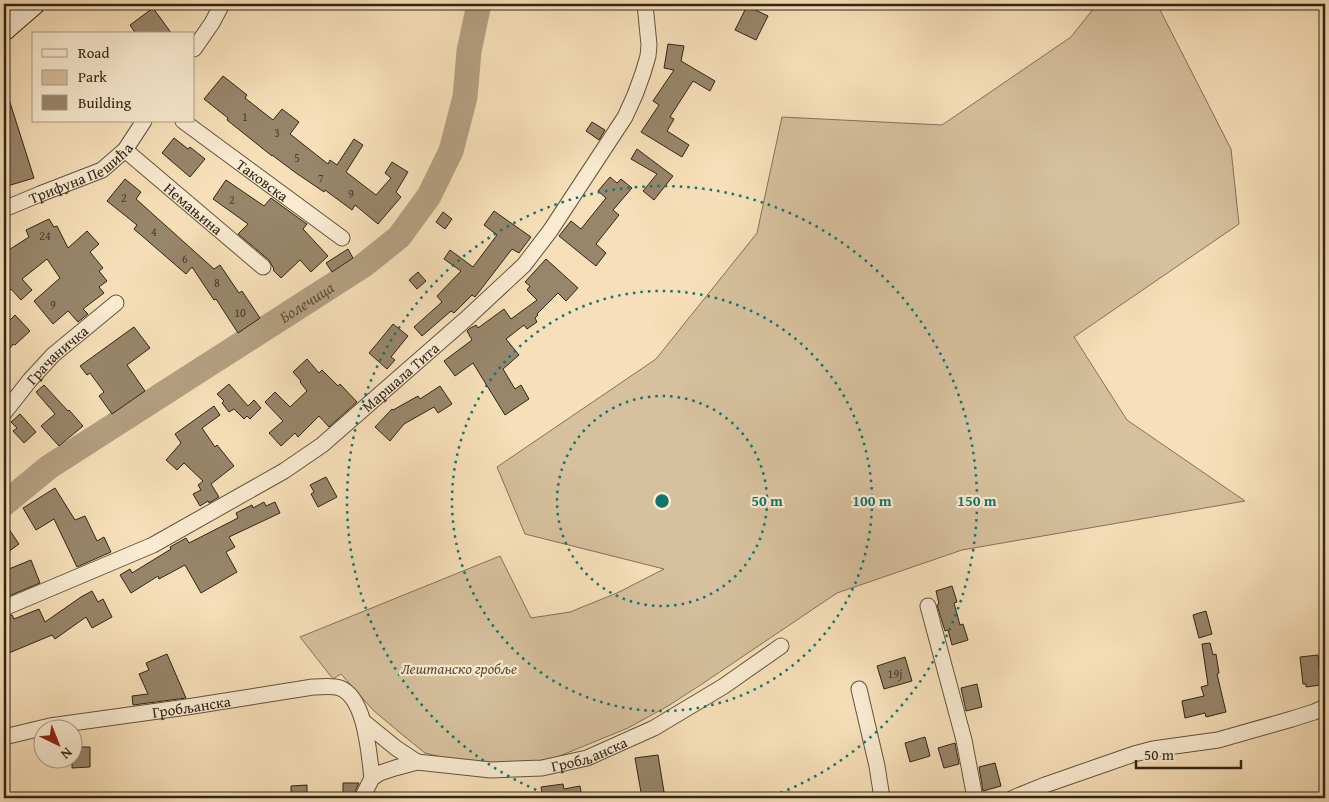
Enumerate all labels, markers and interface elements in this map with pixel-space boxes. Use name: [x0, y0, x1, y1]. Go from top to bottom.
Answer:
legend: [32, 32, 195, 122]
text: Road: [78, 42, 109, 63]
text: Park: [78, 66, 107, 87]
text: Building: [78, 92, 132, 113]
house number: 1: [242, 108, 248, 125]
house number: 3: [274, 124, 280, 141]
street label: Трифуна Пешића: [25, 138, 138, 208]
house number: 5: [294, 149, 300, 166]
street label: Таковска: [232, 153, 294, 206]
house number: 7: [318, 170, 324, 187]
street label: Немањина: [160, 177, 228, 240]
house number: 9: [348, 185, 354, 202]
house number: 2: [121, 189, 127, 206]
house number: 2: [229, 191, 235, 208]
house number: 4: [151, 223, 157, 240]
house number: 24: [39, 227, 51, 244]
house number: 6: [182, 250, 188, 267]
house number: 8: [214, 274, 220, 291]
water label: Болечица: [274, 275, 339, 329]
house number: 9: [50, 296, 56, 313]
house number: 10: [234, 304, 246, 321]
street label: Грачаничка: [21, 319, 93, 389]
street label: Маршала Тита: [357, 337, 444, 416]
text: 50 m: [751, 490, 783, 511]
text: 100 m: [852, 490, 892, 511]
text: 150 m: [957, 490, 997, 511]
centre of rings: [653, 492, 671, 510]
park label: Лештанско гробље: [401, 658, 517, 679]
house number: 19j: [888, 665, 902, 682]
street label: Гробљанска: [151, 690, 233, 722]
north arrow: [32, 720, 82, 770]
street label: Гробљанска: [549, 731, 631, 776]
scale bar: [1136, 737, 1242, 769]
text: N: [56, 743, 77, 764]
text: 50 m: [1144, 744, 1175, 765]

